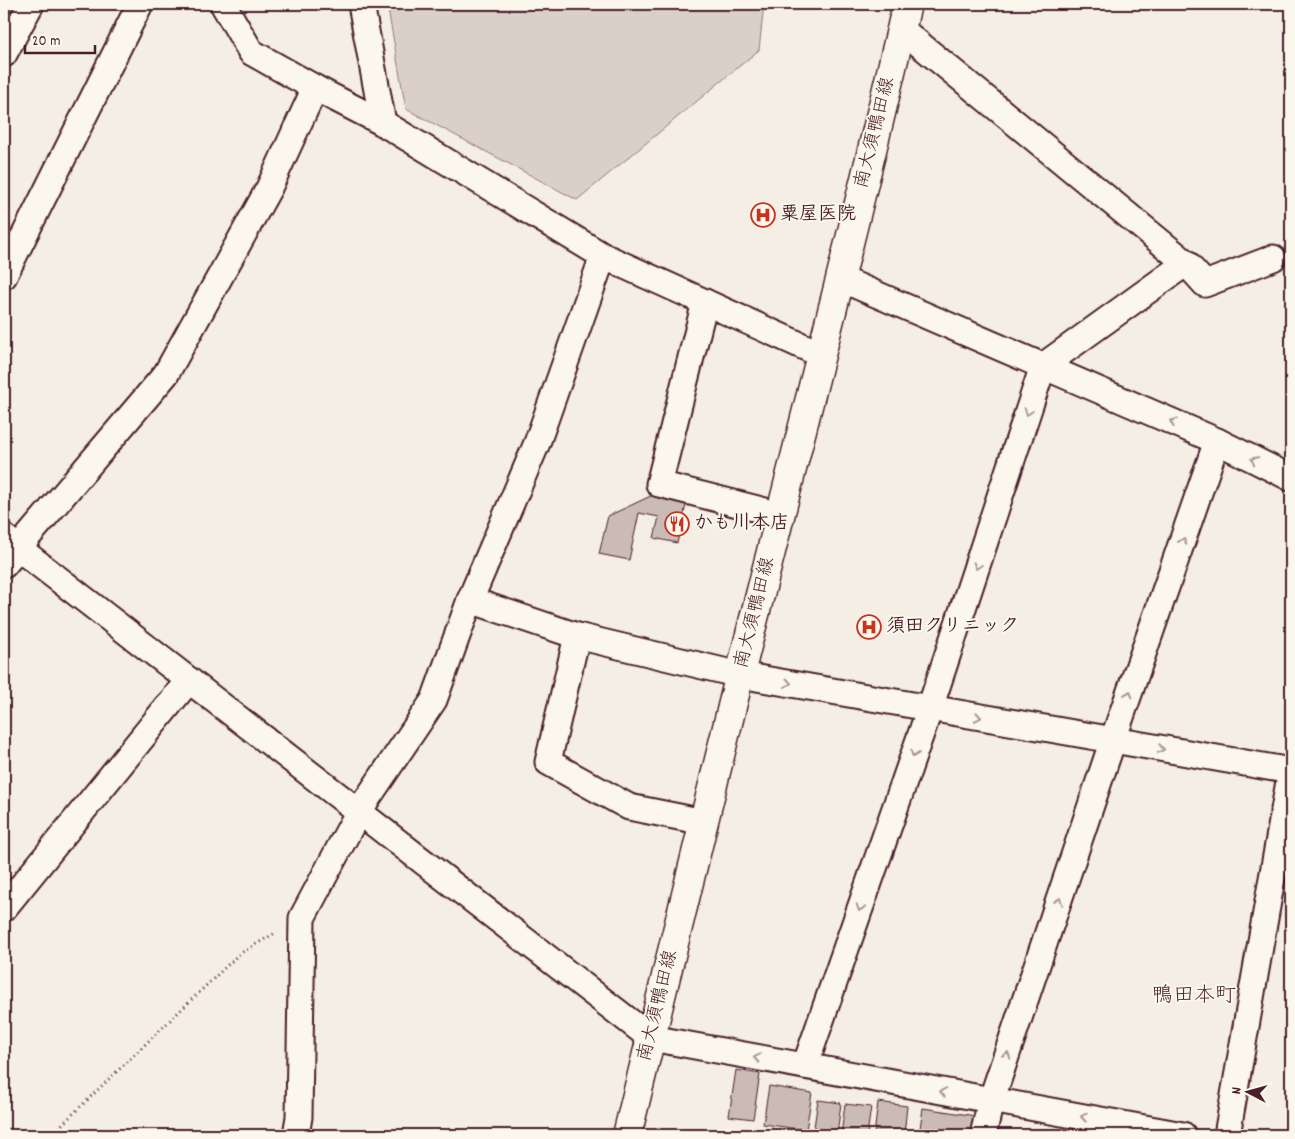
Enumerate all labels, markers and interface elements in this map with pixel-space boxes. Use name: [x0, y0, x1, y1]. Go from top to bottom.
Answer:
scale bar: [25, 22, 95, 54]
text: 20 m: [32, 31, 60, 53]
street label: 南大須鴨田線: [849, 74, 903, 192]
hospital icon: 粟屋医院: [750, 202, 776, 228]
place label: 粟屋医院: [780, 202, 856, 229]
one-way arrow: [1024, 407, 1034, 416]
one-way arrow: [1169, 417, 1178, 428]
one-way arrow: [1250, 456, 1259, 466]
restaurant icon: かも川本店: [664, 511, 690, 537]
place label: かも川本店: [694, 511, 789, 538]
one-way arrow: [1177, 537, 1187, 546]
street label: 南大須鴨田線: [729, 554, 783, 672]
one-way arrow: [973, 561, 983, 570]
hospital icon: 須田クリニック: [856, 614, 882, 640]
place label: 須田クリニック: [886, 614, 1019, 641]
one-way arrow: [783, 678, 792, 688]
one-way arrow: [1123, 691, 1133, 699]
one-way arrow: [974, 711, 982, 721]
one-way arrow: [1157, 743, 1166, 753]
one-way arrow: [910, 750, 920, 758]
one-way arrow: [1053, 897, 1063, 906]
one-way arrow: [856, 903, 866, 912]
street label: 南大須鴨田線: [632, 947, 686, 1065]
district label: 鴨田本町: [1152, 982, 1236, 1012]
one-way arrow: [1001, 1051, 1011, 1060]
one-way arrow: [752, 1053, 761, 1063]
north arrow: [1222, 1066, 1272, 1116]
text: N: [1227, 1086, 1247, 1095]
one-way arrow: [939, 1088, 948, 1098]
one-way arrow: [1079, 1113, 1088, 1123]

